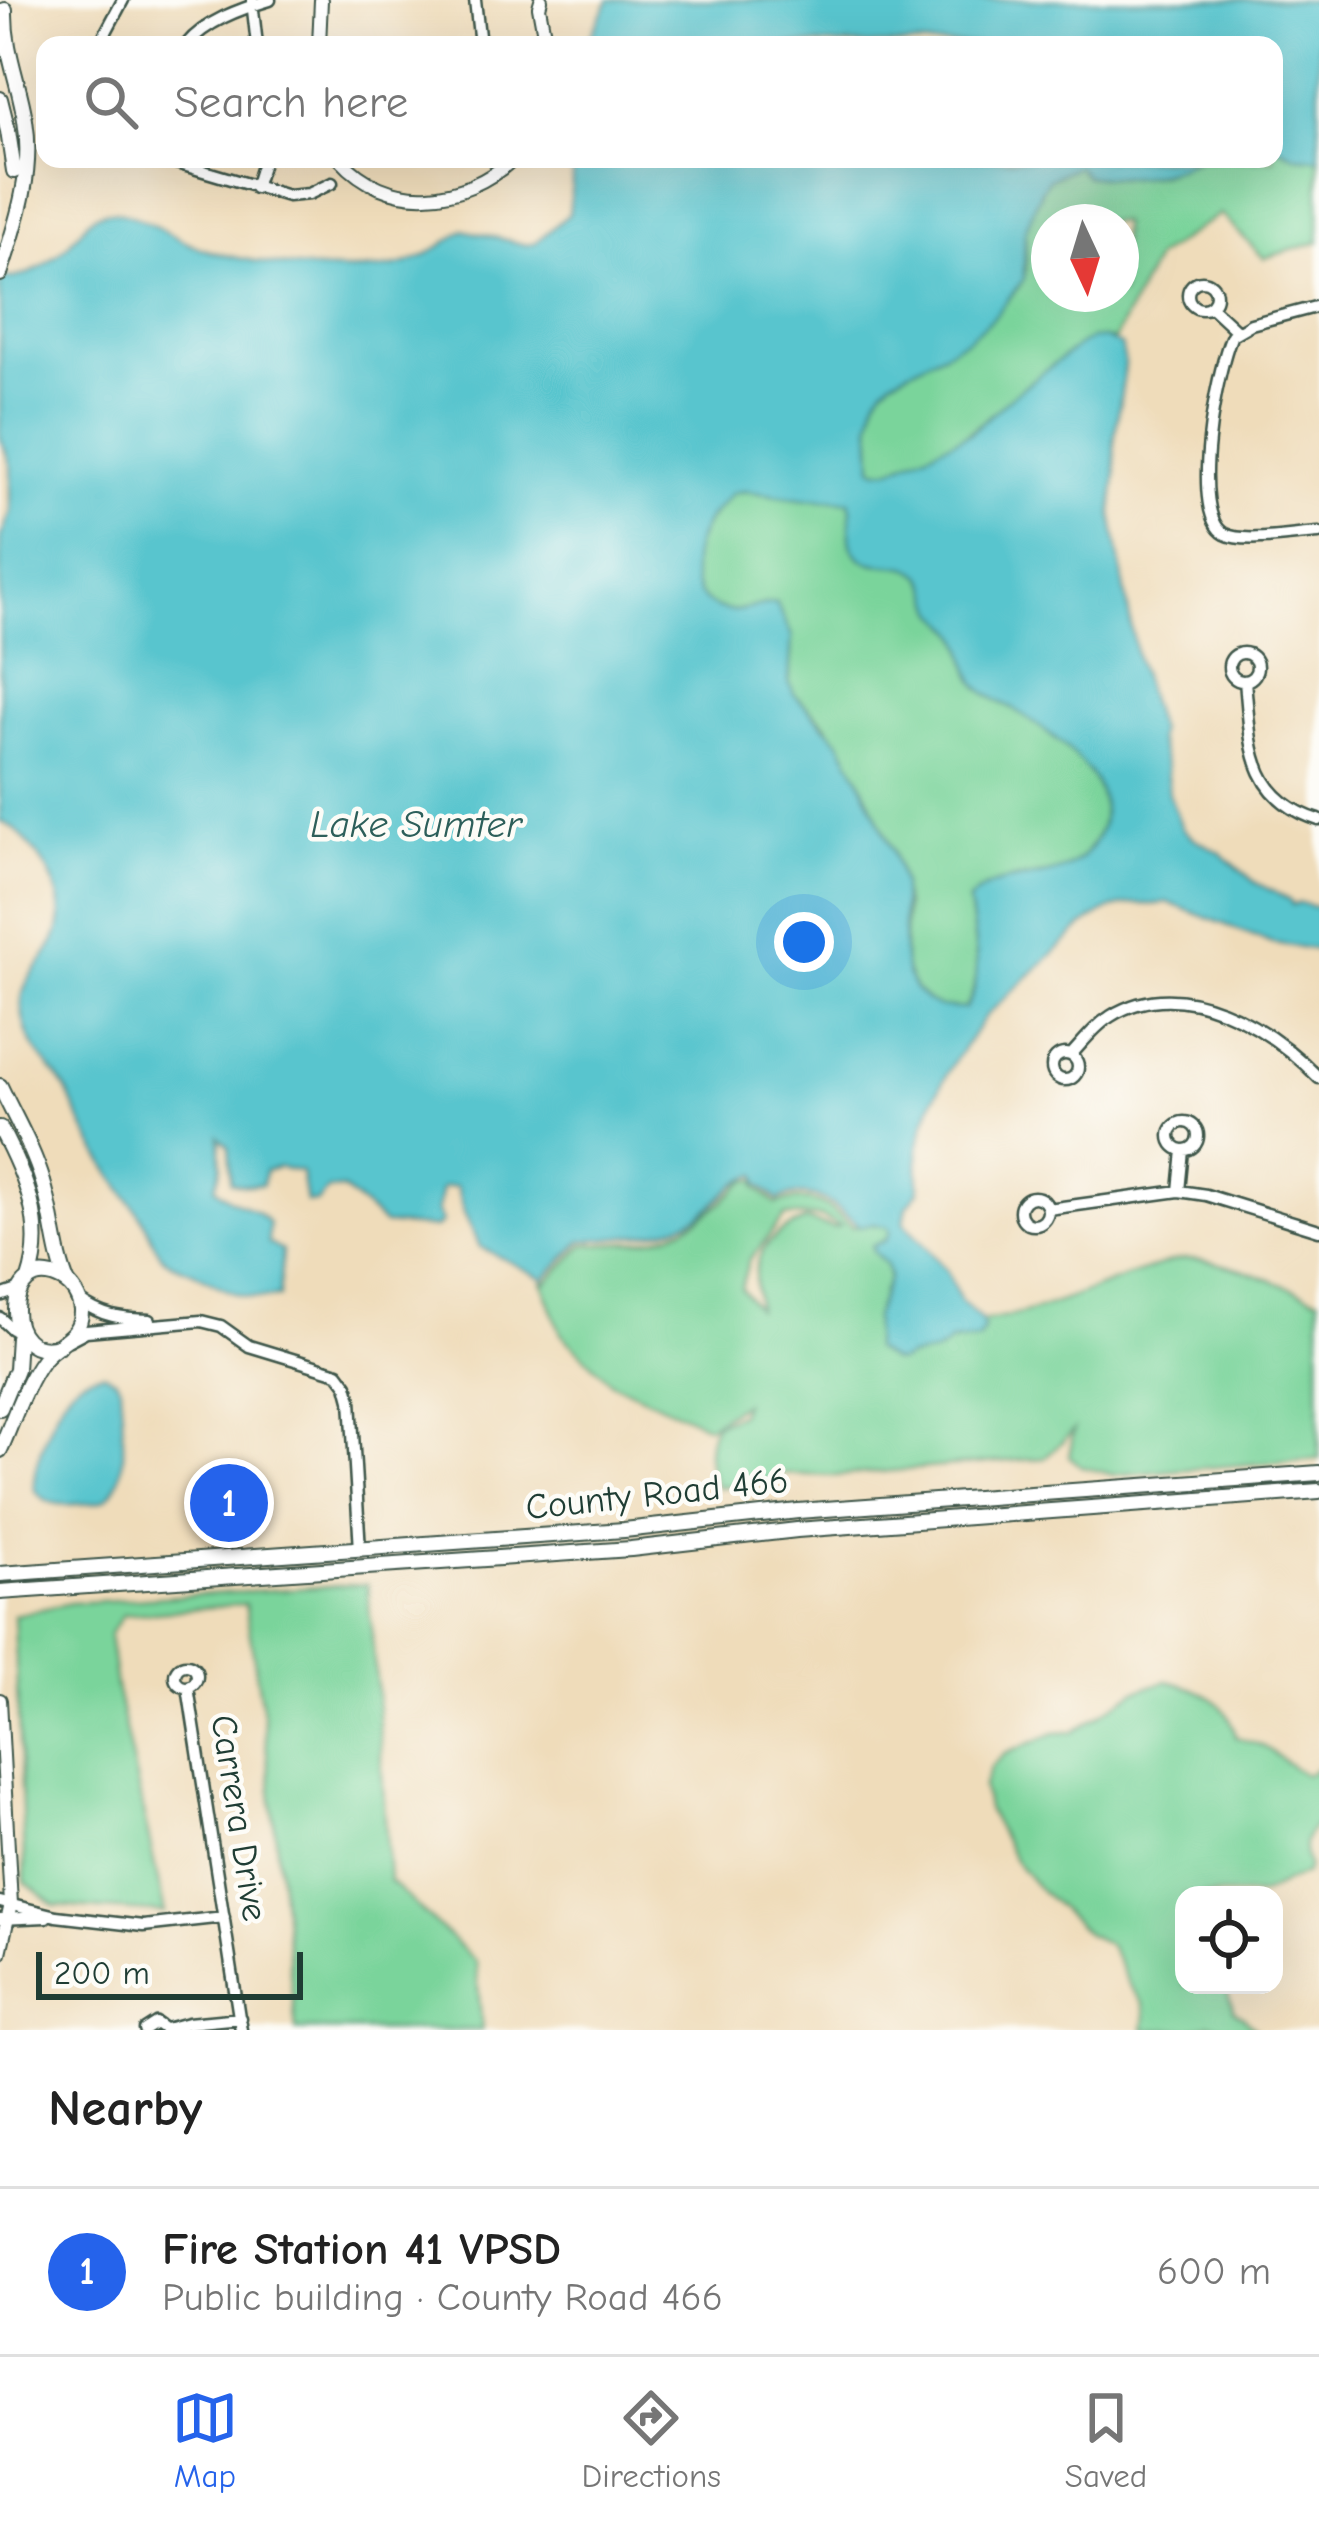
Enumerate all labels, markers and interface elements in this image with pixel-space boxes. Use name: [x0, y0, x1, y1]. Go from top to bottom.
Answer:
search box: [36, 36, 1283, 168]
icon: search: [78, 69, 144, 135]
text: Search here: [174, 76, 408, 128]
north arrow: [1031, 204, 1139, 312]
water label: Lake Sumter: [310, 802, 523, 847]
your location: [774, 912, 834, 972]
pin: 1: [190, 1458, 268, 1548]
street label: County Road 466: [524, 1460, 790, 1528]
street label: Carrera Drive: [202, 1712, 276, 1924]
map controls: [1175, 1886, 1283, 1994]
button: locate: [1175, 1886, 1283, 1994]
scale bar: [36, 1946, 303, 1999]
text: 200 m: [54, 1954, 150, 1992]
text: Nearby: [48, 2079, 202, 2138]
text: Fire Station 41 VPSD: [162, 2223, 561, 2275]
text: 1: [79, 2249, 95, 2294]
text: 600 m: [1157, 2249, 1271, 2294]
text: Public building · County Road 466: [162, 2275, 723, 2320]
tab: Map: [172, 2385, 238, 2495]
tab: Directions: [582, 2385, 721, 2495]
tab: Saved: [1065, 2385, 1147, 2495]

